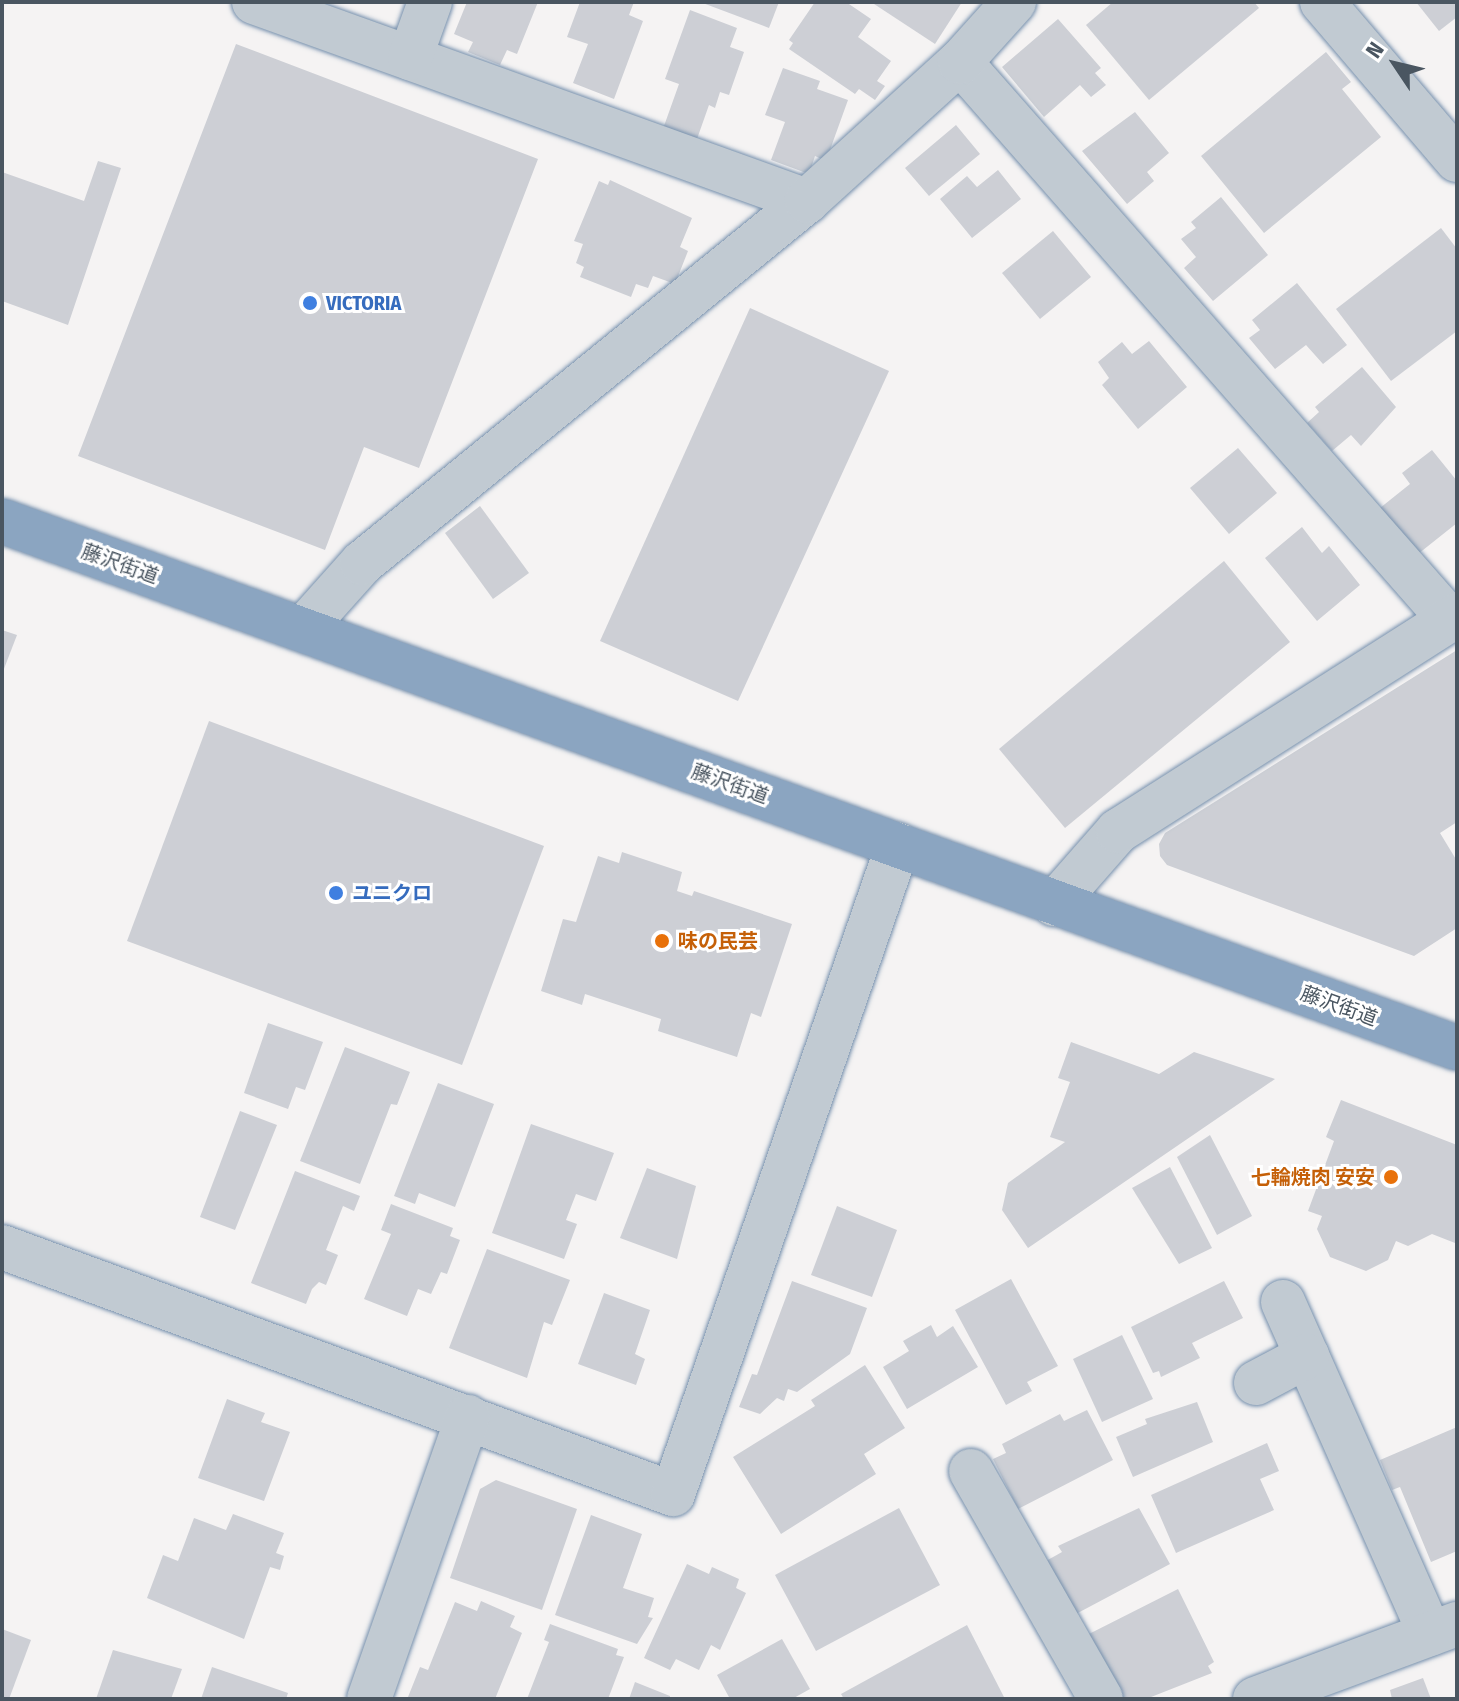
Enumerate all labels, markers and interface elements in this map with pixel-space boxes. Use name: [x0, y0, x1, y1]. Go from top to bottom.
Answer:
north arrow: [1355, 24, 1435, 104]
text: N: [1360, 37, 1390, 63]
place label: VICTORIA: [326, 291, 401, 315]
marker: VICTORIA: [301, 294, 319, 312]
street label: 藤沢街道: [78, 539, 162, 589]
street label: 藤沢街道: [688, 759, 772, 809]
place label: ユニクロ: [352, 881, 432, 905]
marker: ユニクロ: [327, 884, 345, 902]
place label: 味の民芸: [678, 929, 758, 953]
marker: 味の民芸: [653, 932, 671, 950]
street label: 藤沢街道: [1297, 981, 1381, 1031]
place label: 七輪焼肉 安安: [1251, 1165, 1375, 1189]
marker: 七輪焼肉 安安: [1382, 1168, 1400, 1186]

